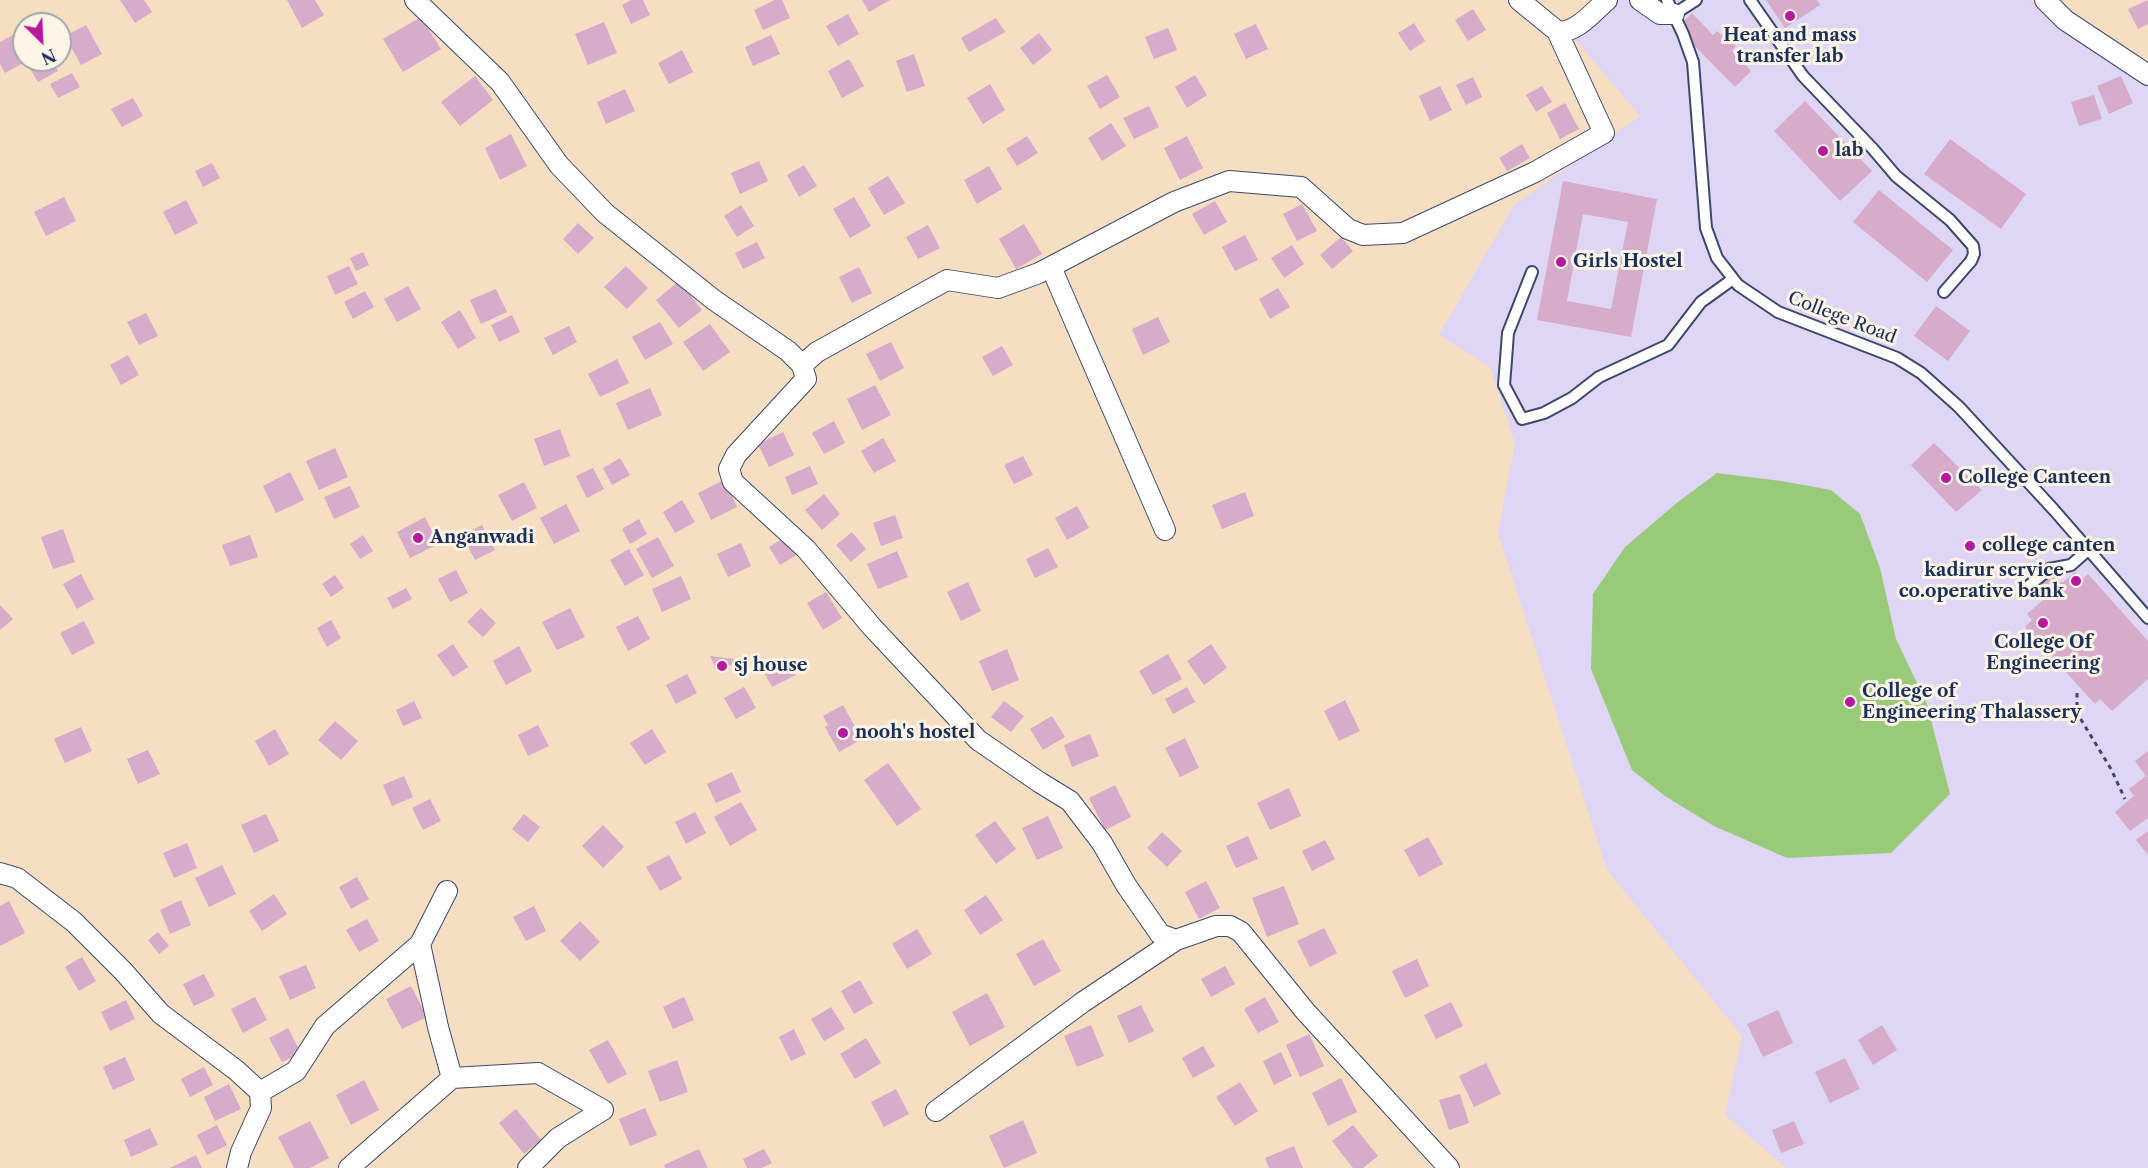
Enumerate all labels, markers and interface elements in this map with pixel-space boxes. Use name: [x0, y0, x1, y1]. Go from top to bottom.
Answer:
marker: Heat and mass transfer lab: [1783, 9, 1797, 23]
north arrow: [12, 12, 72, 72]
place label: Heat and mass transfer lab: [1723, 25, 1857, 68]
text: N: [38, 45, 59, 69]
place label: lab: [1835, 140, 1863, 162]
marker: lab: [1816, 144, 1830, 158]
place label: Girls Hostel: [1573, 251, 1683, 273]
marker: Girls Hostel: [1554, 255, 1568, 269]
street label: College Road: [1785, 287, 1899, 349]
place label: College Canteen: [1958, 467, 2111, 489]
marker: College Canteen: [1939, 471, 1953, 485]
place label: Anganwadi: [430, 527, 534, 549]
marker: Anganwadi: [411, 531, 425, 545]
place label: college canten: [1982, 535, 2115, 557]
marker: college canten: [1963, 539, 1977, 553]
place label: kadirur scrvice co.operative bank: [1899, 560, 2064, 602]
marker: kadirur scrvice co.operative bank: [2069, 574, 2083, 588]
marker: College Of Engineering: [2036, 616, 2050, 630]
place label: College Of Engineering: [1986, 632, 2100, 674]
place label: sj house: [734, 655, 808, 677]
marker: sj house: [715, 659, 729, 673]
place label: College of Engineering Thalassery: [1862, 681, 2081, 724]
marker: College of Engineering Thalassery: [1843, 695, 1857, 709]
place label: nooh's hostel: [855, 722, 975, 744]
marker: nooh's hostel: [836, 726, 850, 740]

